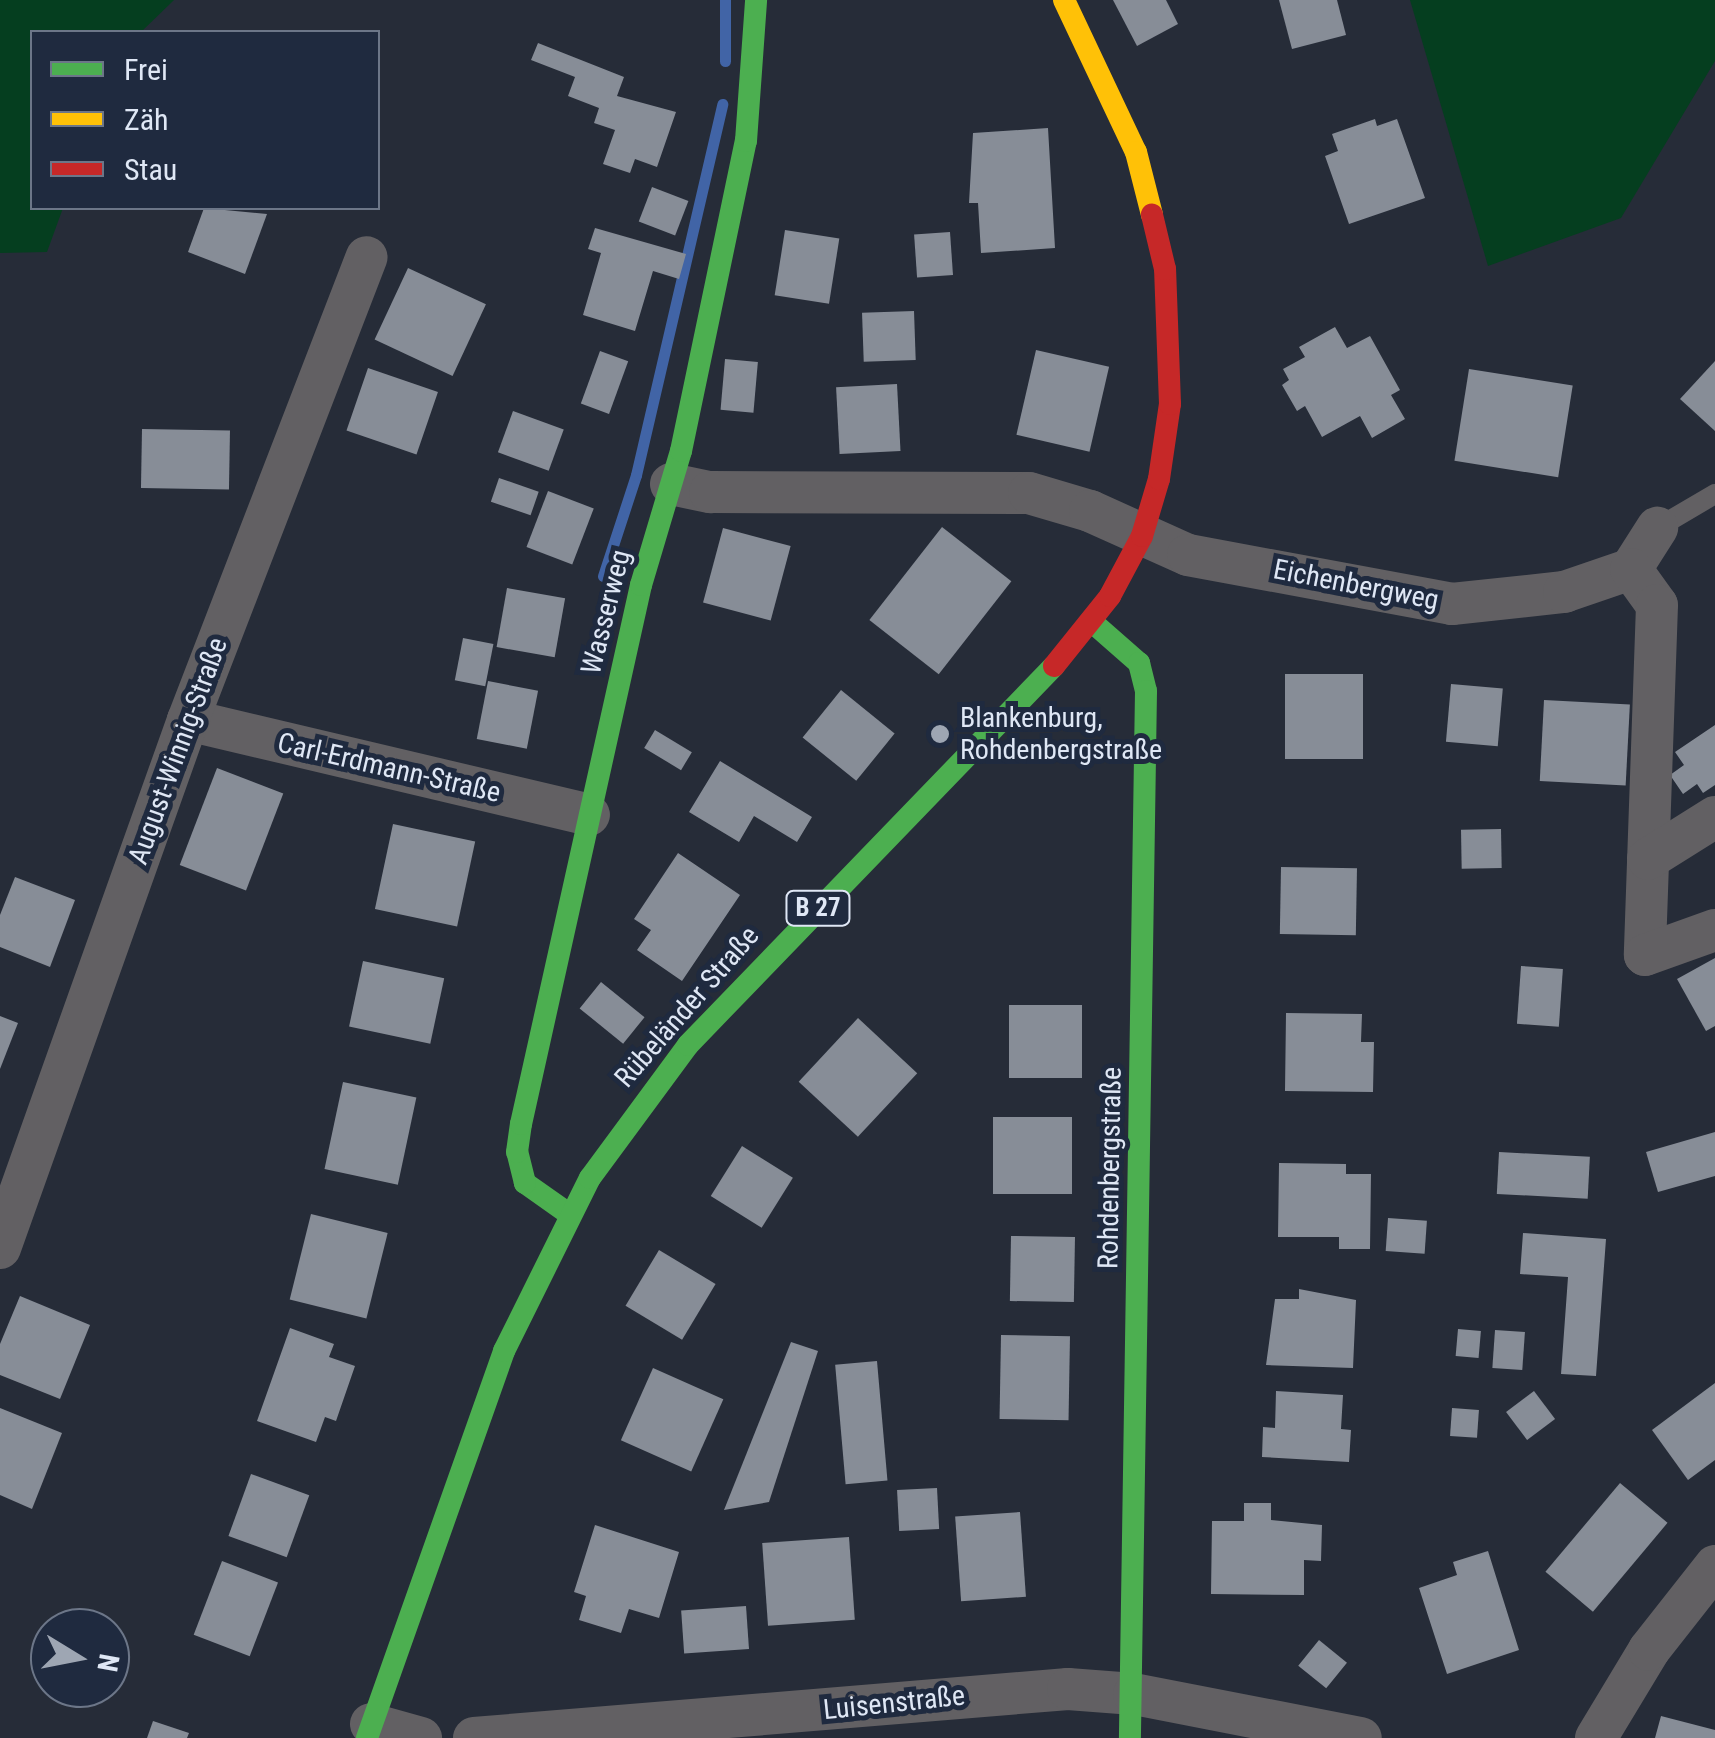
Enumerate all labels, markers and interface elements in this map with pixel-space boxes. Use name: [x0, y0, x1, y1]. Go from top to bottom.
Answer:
legend: [30, 30, 380, 210]
text: Frei: [124, 52, 168, 87]
text: Zäh: [124, 102, 169, 137]
text: Stau: [124, 152, 177, 187]
street label: Wasserweg: [574, 546, 638, 678]
street label: Eichenbergweg: [1271, 553, 1441, 617]
street label: August-Winnig-Straße: [121, 633, 235, 869]
place label: Blankenburg, Rohdenbergstraße: [960, 701, 1162, 767]
marker: Blankenburg, Rohdenbergstraße: [929, 723, 951, 745]
street label: Carl-Erdmann-Straße: [274, 726, 504, 810]
road number: B 27: [783, 888, 853, 928]
street label: Rübeländer Straße: [608, 920, 766, 1094]
street label: Rohdenbergstraße: [1091, 1067, 1129, 1269]
north arrow: [30, 1608, 130, 1708]
text: N: [90, 1652, 126, 1674]
street label: Luisenstraße: [821, 1679, 967, 1727]

